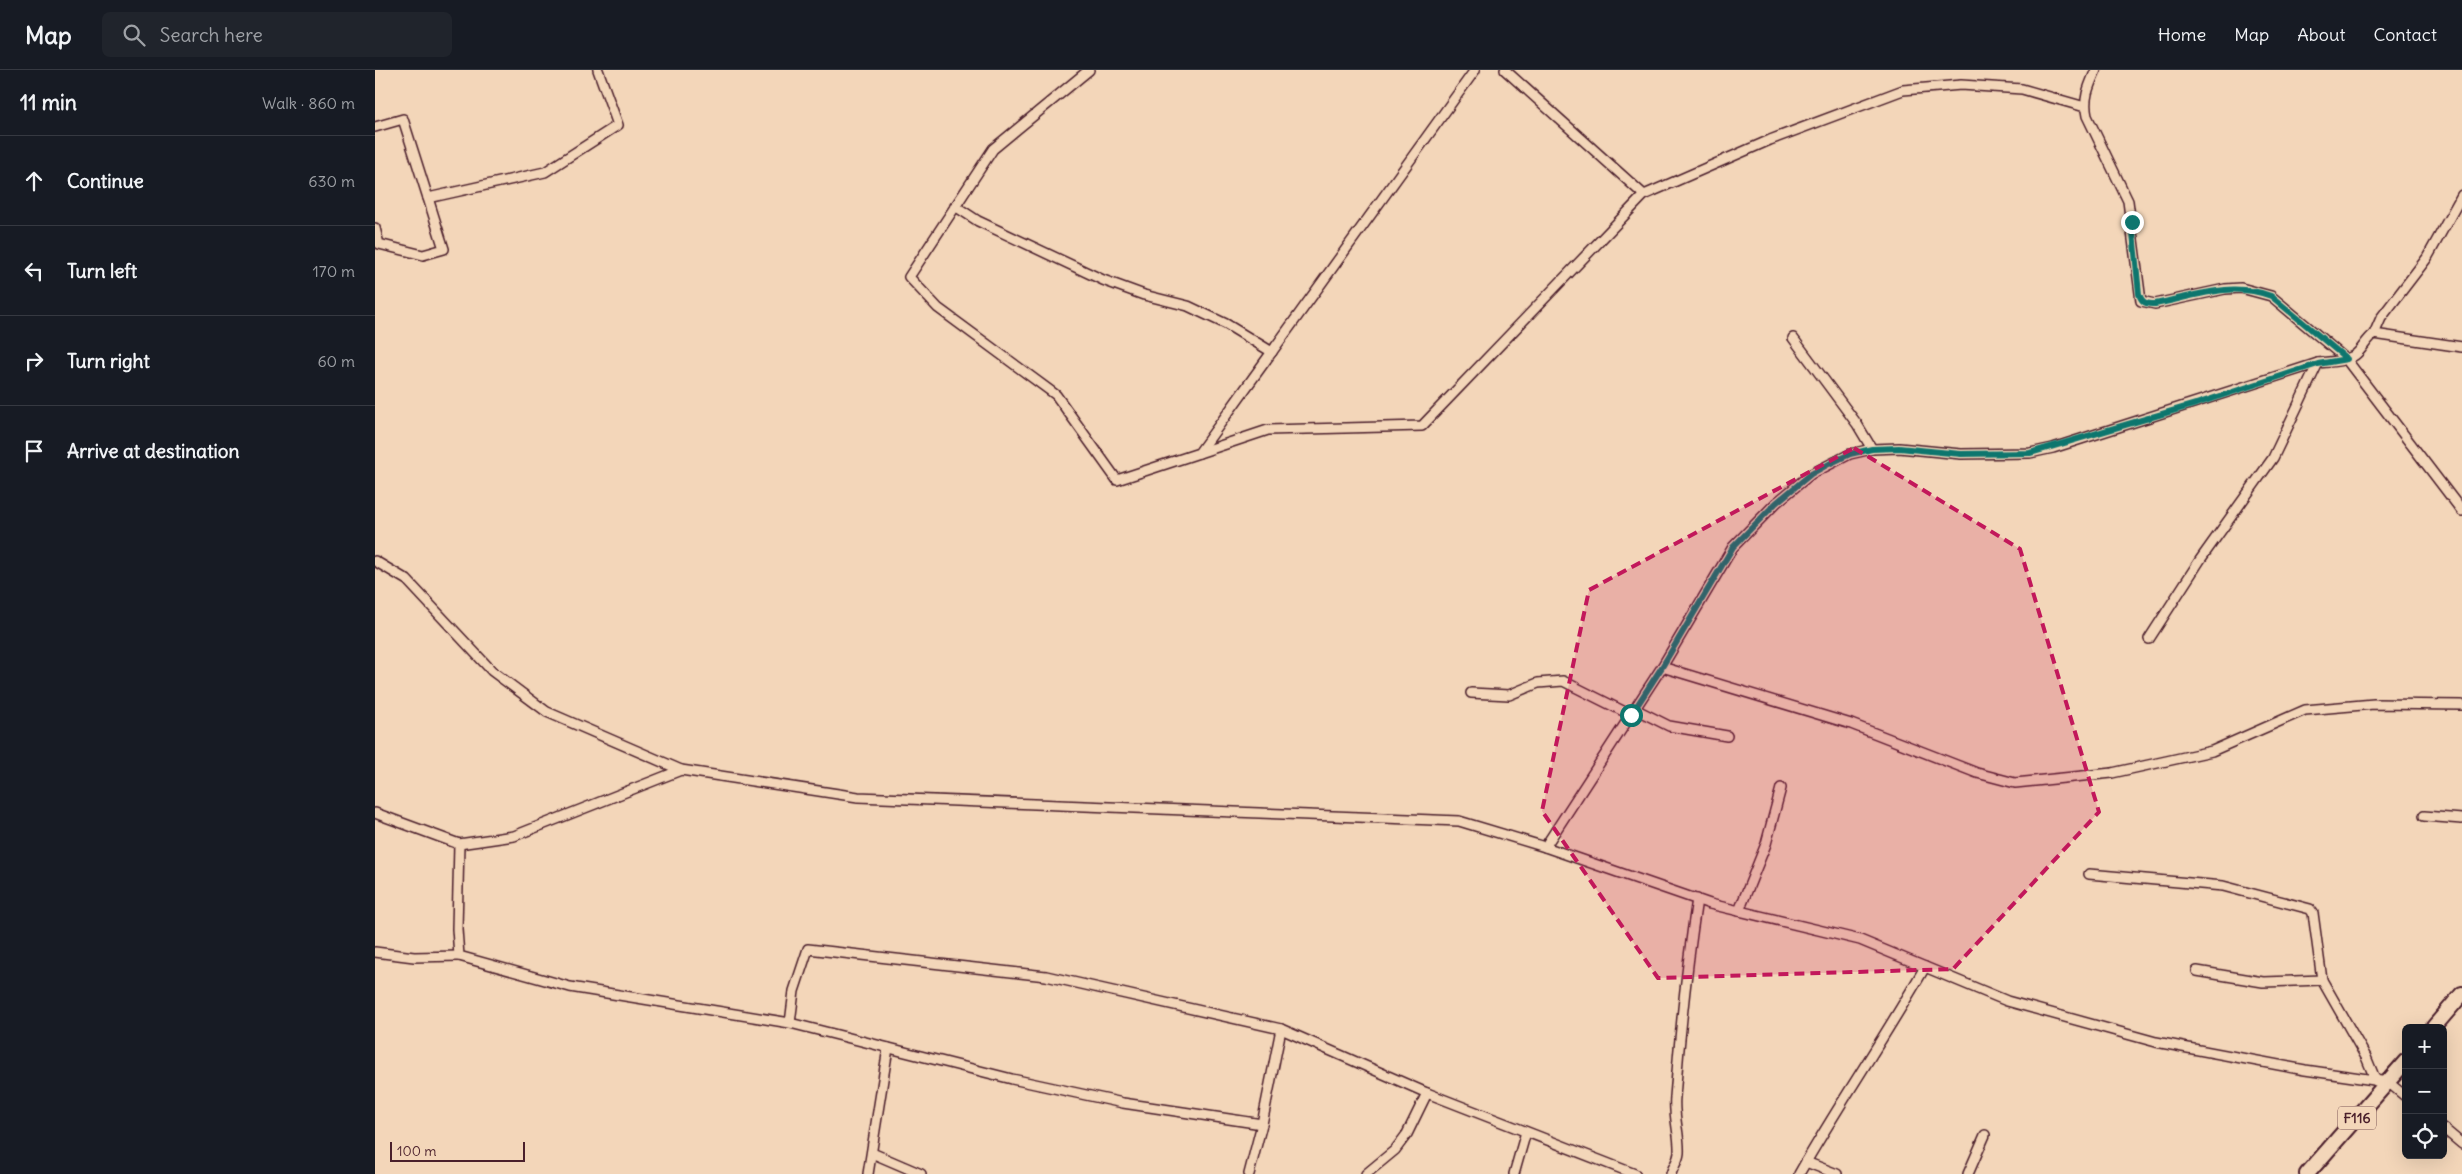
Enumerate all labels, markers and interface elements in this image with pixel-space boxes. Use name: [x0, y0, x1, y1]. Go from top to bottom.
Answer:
search box: [102, 12, 452, 57]
text: Map: [25, 20, 72, 50]
icon: search: [120, 21, 148, 49]
text: Search here: [160, 23, 263, 47]
text: Home: [2158, 23, 2206, 46]
text: Map: [2234, 23, 2269, 46]
text: About: [2297, 23, 2345, 46]
text: Contact: [2373, 23, 2437, 46]
text: 11 min: [20, 89, 77, 116]
text: Walk · 860 m: [262, 93, 355, 113]
icon: ahead: [20, 167, 48, 195]
text: Continue: [67, 169, 144, 193]
text: 630 m: [308, 171, 355, 191]
route end: [2121, 211, 2144, 234]
icon: left: [20, 257, 48, 285]
text: Turn left: [67, 259, 137, 283]
text: 170 m: [312, 261, 355, 281]
icon: right: [20, 347, 48, 375]
text: Turn right: [67, 349, 150, 373]
text: 60 m: [317, 351, 355, 371]
icon: arrive: [20, 437, 48, 465]
text: Arrive at destination: [67, 439, 240, 463]
route start: [1620, 704, 1643, 727]
map controls: [2402, 1024, 2447, 1159]
button: +: [2402, 1024, 2447, 1069]
button: −: [2402, 1069, 2447, 1114]
road number: F116: [2338, 1106, 2376, 1130]
button: locate: [2402, 1114, 2447, 1159]
scale bar: [390, 1139, 525, 1162]
text: 100 m: [397, 1142, 437, 1160]

